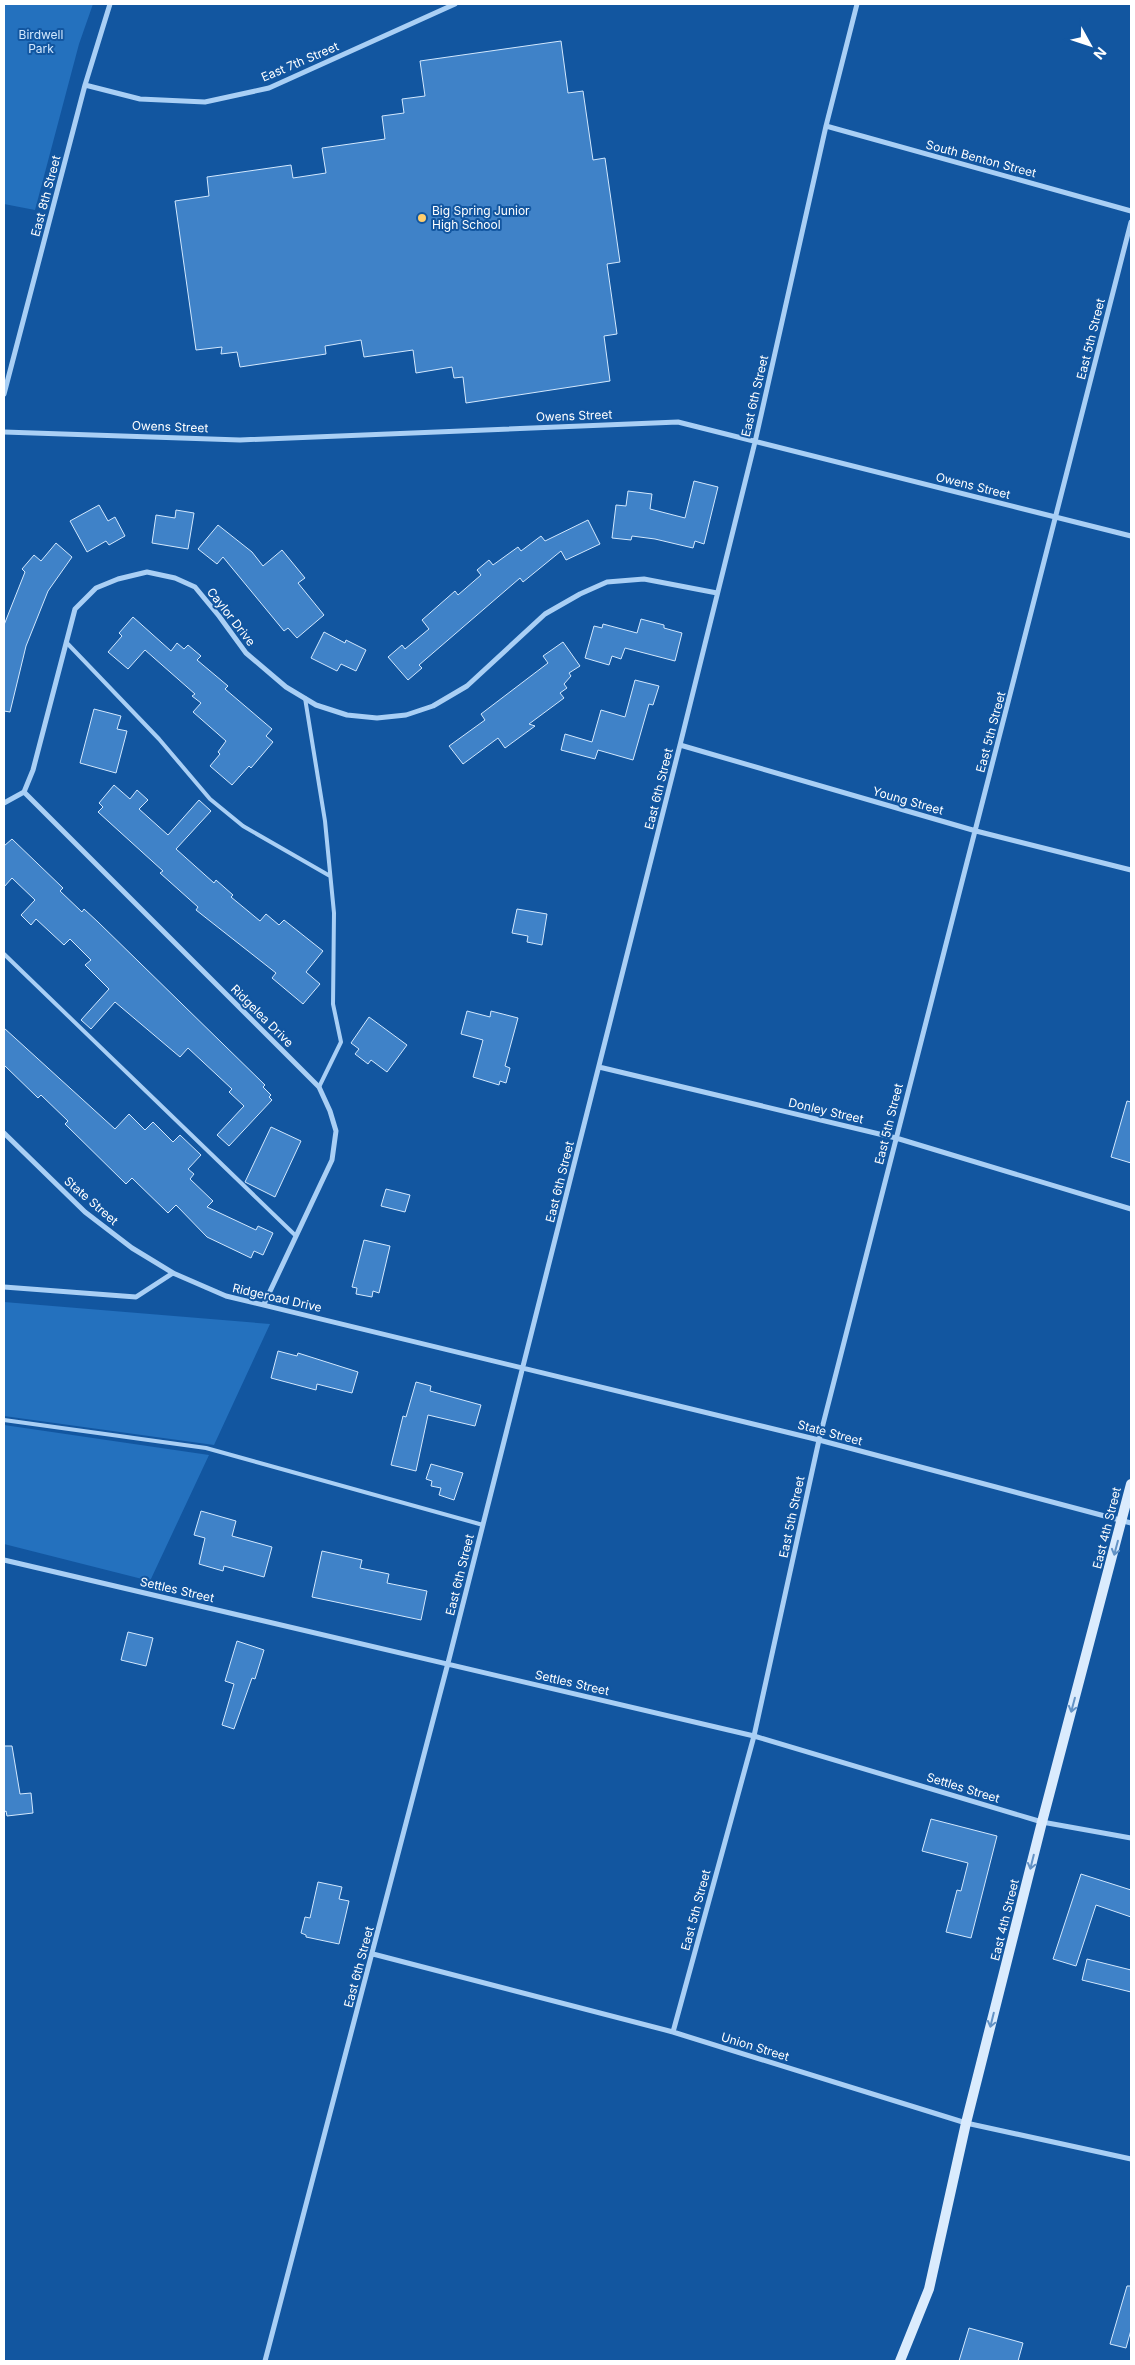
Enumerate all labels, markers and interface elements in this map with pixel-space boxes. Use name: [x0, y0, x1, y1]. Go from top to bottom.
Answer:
north arrow: [1065, 20, 1115, 70]
park label: Birdwell Park: [19, 27, 63, 56]
street label: East 7th Street: [259, 38, 341, 85]
text: N: [1090, 44, 1110, 63]
street label: South Benton Street: [924, 137, 1038, 180]
street label: East 8th Street: [27, 154, 64, 238]
place label: Big Spring Junior High School: [432, 203, 530, 232]
marker: Big Spring Junior High School: [416, 212, 428, 224]
street label: East 5th Street: [1073, 297, 1108, 381]
street label: East 6th Street: [738, 354, 771, 438]
street label: Owens Street: [536, 407, 613, 424]
street label: Owens Street: [132, 418, 209, 435]
street label: Owens Street: [934, 469, 1012, 502]
street label: Caylor Drive: [204, 585, 259, 649]
street label: East 5th Street: [973, 690, 1009, 774]
street label: East 6th Street: [641, 747, 676, 831]
street label: Young Street: [871, 783, 945, 818]
street label: Ridgelea Drive: [228, 981, 297, 1050]
street label: East 5th Street: [871, 1082, 906, 1166]
street label: Donley Street: [787, 1095, 865, 1126]
street label: East 6th Street: [542, 1140, 577, 1224]
street label: State Street: [61, 1173, 121, 1228]
street label: Ridgeroad Drive: [231, 1280, 323, 1315]
street label: State Street: [796, 1417, 864, 1448]
street label: East 5th Street: [776, 1475, 808, 1559]
street label: East 4th Street: [1089, 1485, 1124, 1570]
street label: East 6th Street: [442, 1533, 477, 1617]
one-way arrow: [1110, 1540, 1120, 1556]
street label: Settles Street: [139, 1574, 216, 1605]
street label: Settles Street: [534, 1667, 611, 1698]
one-way arrow: [1068, 1697, 1078, 1713]
street label: Settles Street: [925, 1769, 1002, 1806]
one-way arrow: [1027, 1854, 1036, 1870]
street label: East 5th Street: [678, 1868, 714, 1952]
street label: East 4th Street: [987, 1877, 1022, 1962]
street label: East 6th Street: [340, 1925, 377, 2009]
one-way arrow: [987, 2011, 997, 2027]
street label: Union Street: [719, 2029, 791, 2064]

